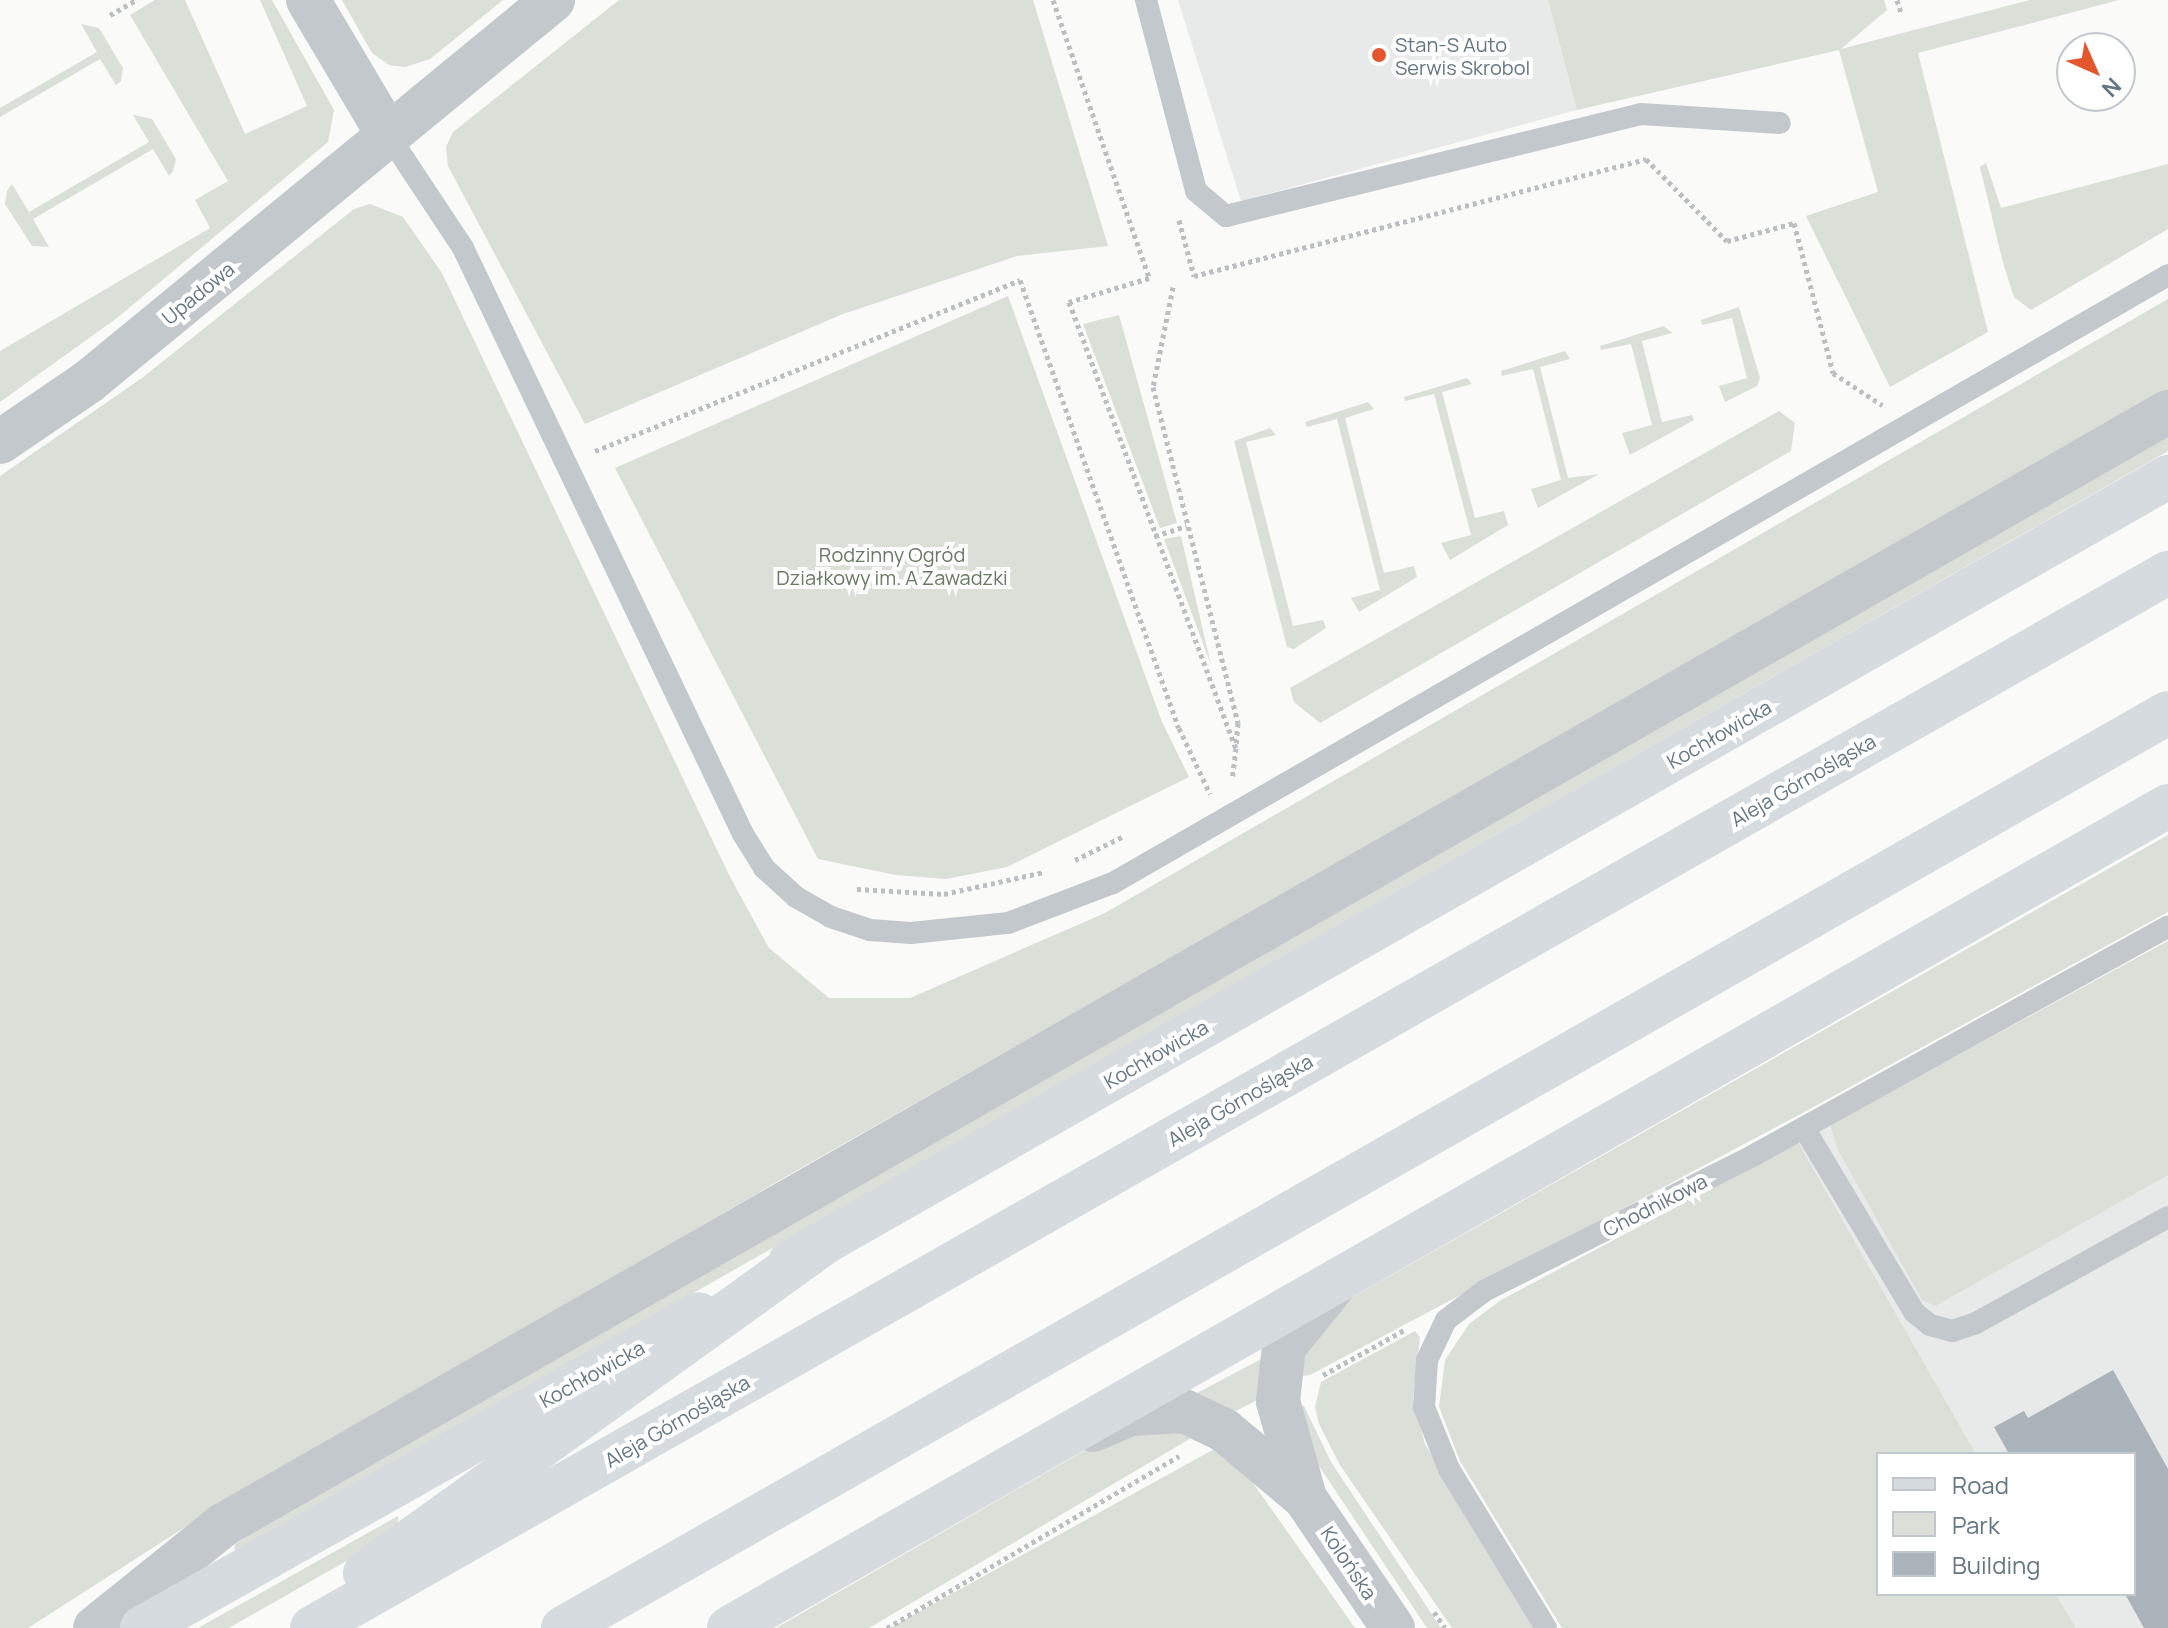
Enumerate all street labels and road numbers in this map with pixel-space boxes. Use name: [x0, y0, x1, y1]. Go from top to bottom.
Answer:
street label: Upadowa: [157, 257, 239, 329]
street label: Kochłowicka: [1663, 694, 1775, 774]
street label: Aleja Górnośląska: [1726, 729, 1880, 831]
street label: Kochłowicka: [1100, 1014, 1212, 1094]
street label: Aleja Górnośląska: [1163, 1049, 1317, 1151]
street label: Chodnikowa: [1599, 1169, 1711, 1241]
street label: Kochłowicka: [535, 1335, 649, 1413]
street label: Aleja Górnośląska: [600, 1370, 754, 1472]
street label: Kolońska: [1316, 1522, 1382, 1604]

